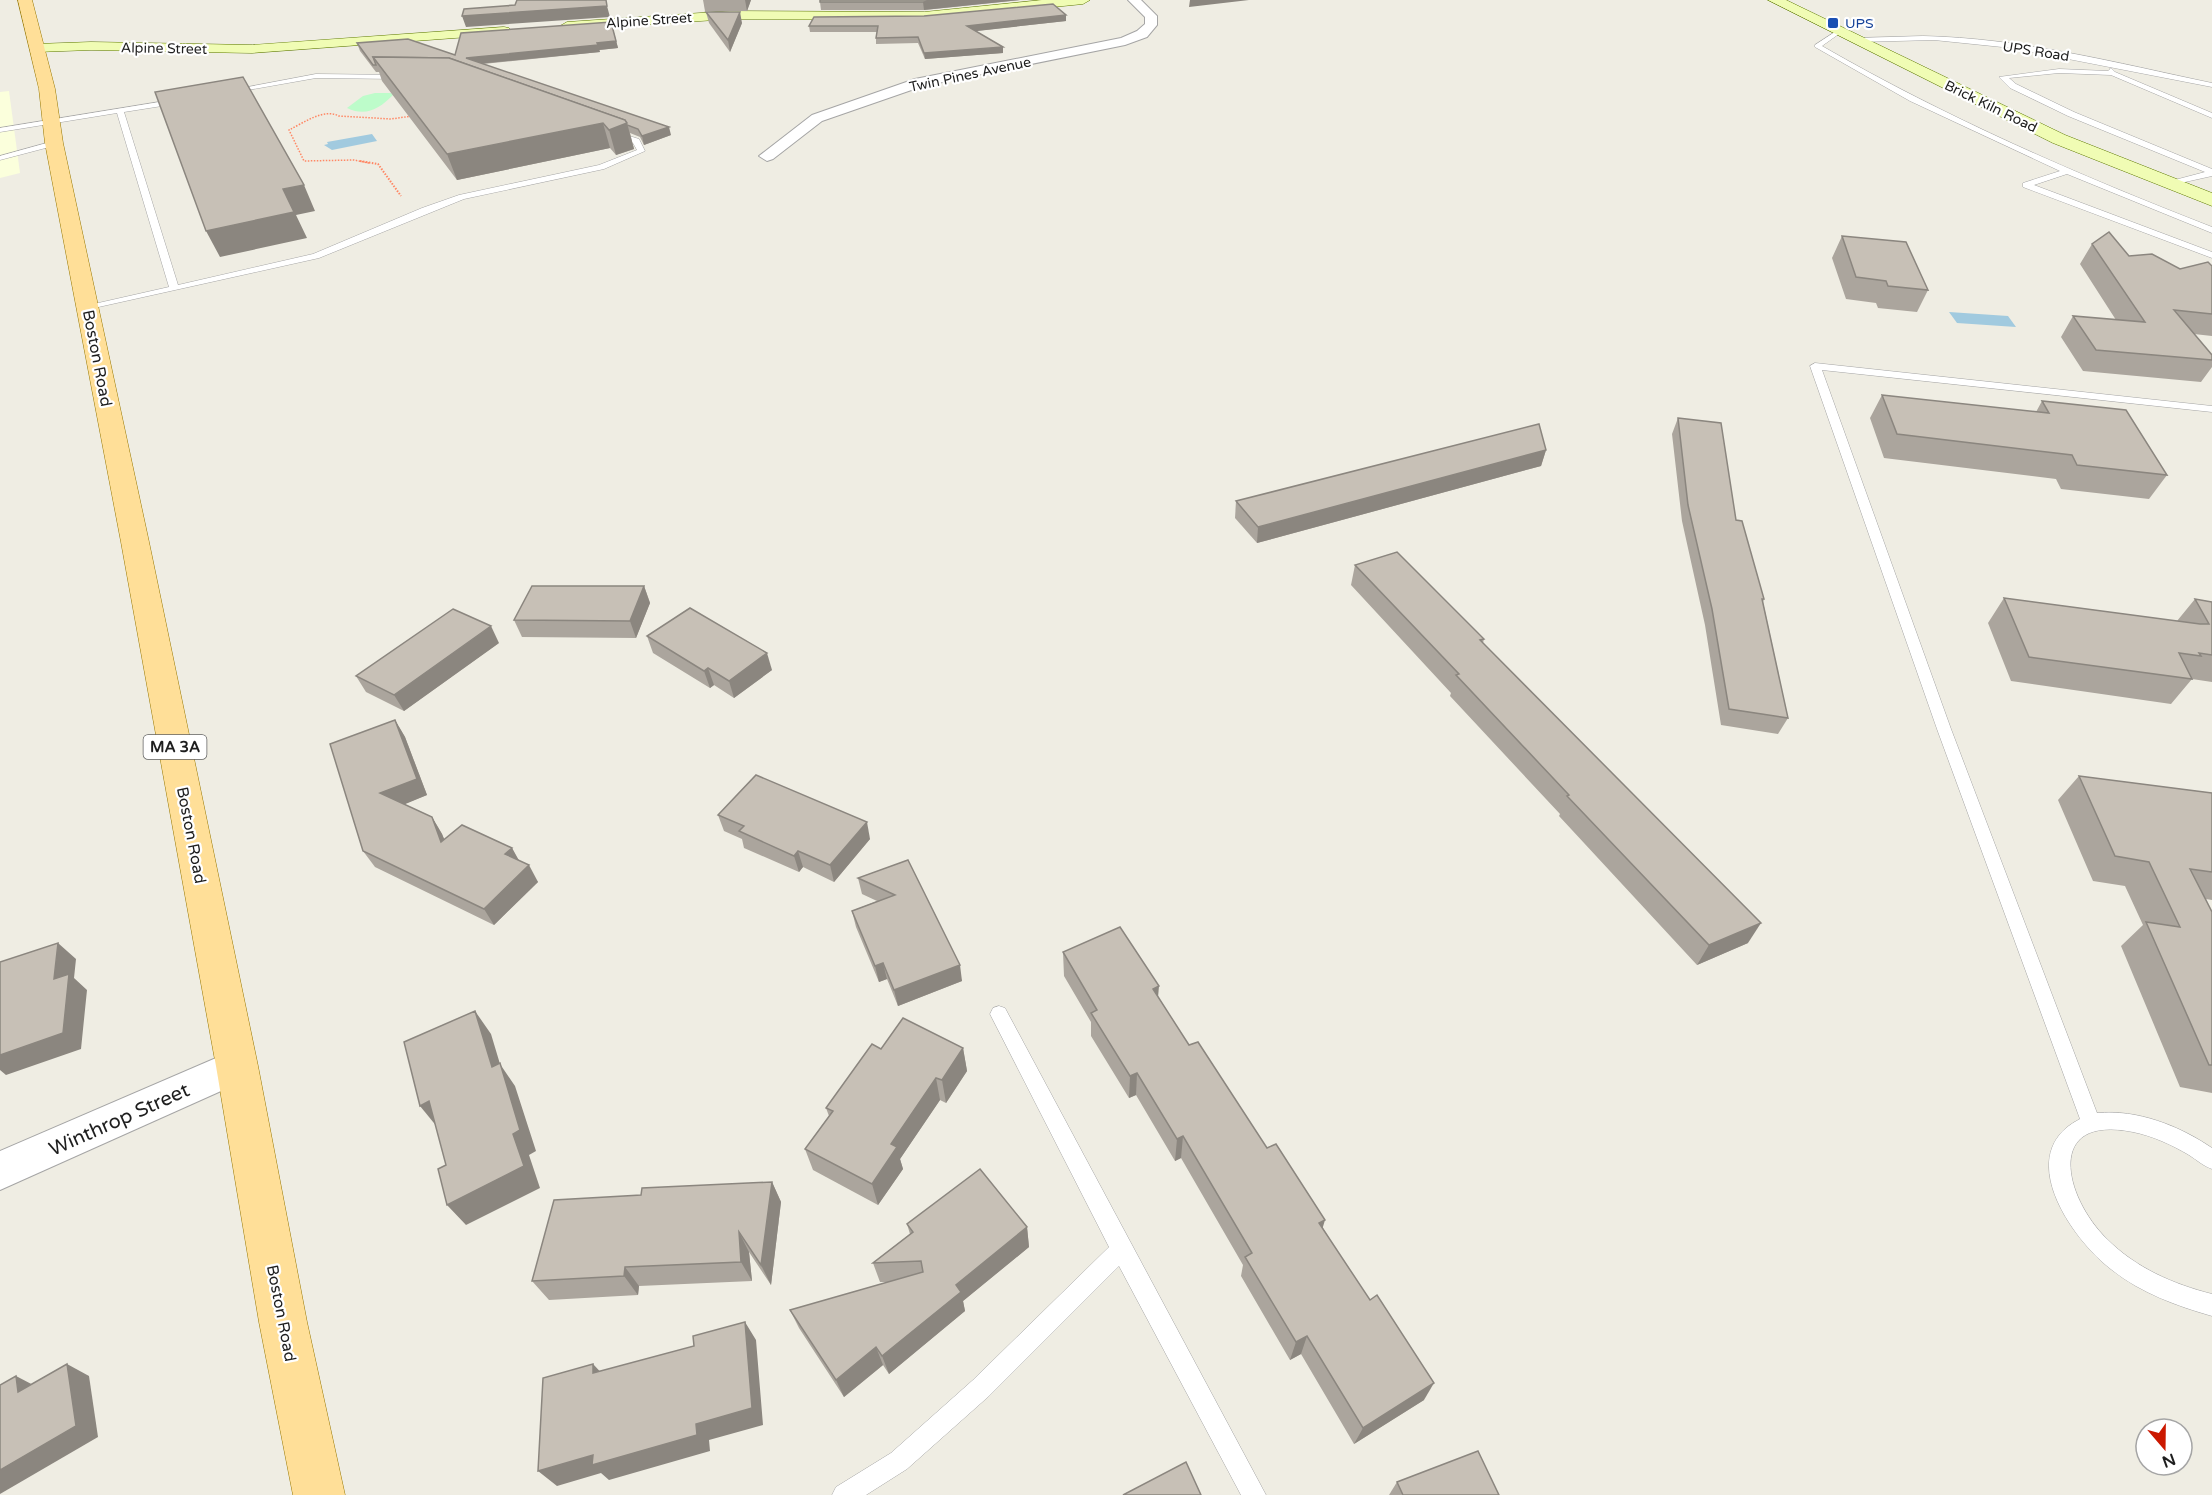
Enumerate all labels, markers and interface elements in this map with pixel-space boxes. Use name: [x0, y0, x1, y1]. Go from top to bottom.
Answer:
street label: Alpine Street: [605, 9, 693, 32]
place label: UPS: [1845, 15, 1874, 32]
marker: UPS: [1826, 16, 1840, 30]
street label: UPS Road: [2001, 38, 2071, 65]
street label: Alpine Street: [121, 39, 208, 58]
street label: Twin Pines Avenue: [908, 53, 1033, 96]
street label: Brick Kiln Road: [1942, 77, 2040, 136]
street label: Boston Road: [78, 308, 116, 408]
road number: MA 3A: [144, 735, 207, 759]
street label: Boston Road: [172, 785, 210, 885]
street label: Winthrop Street: [45, 1078, 194, 1162]
street label: Boston Road: [262, 1263, 300, 1363]
north arrow: [2134, 1417, 2194, 1477]
text: N: [2159, 1449, 2178, 1472]

